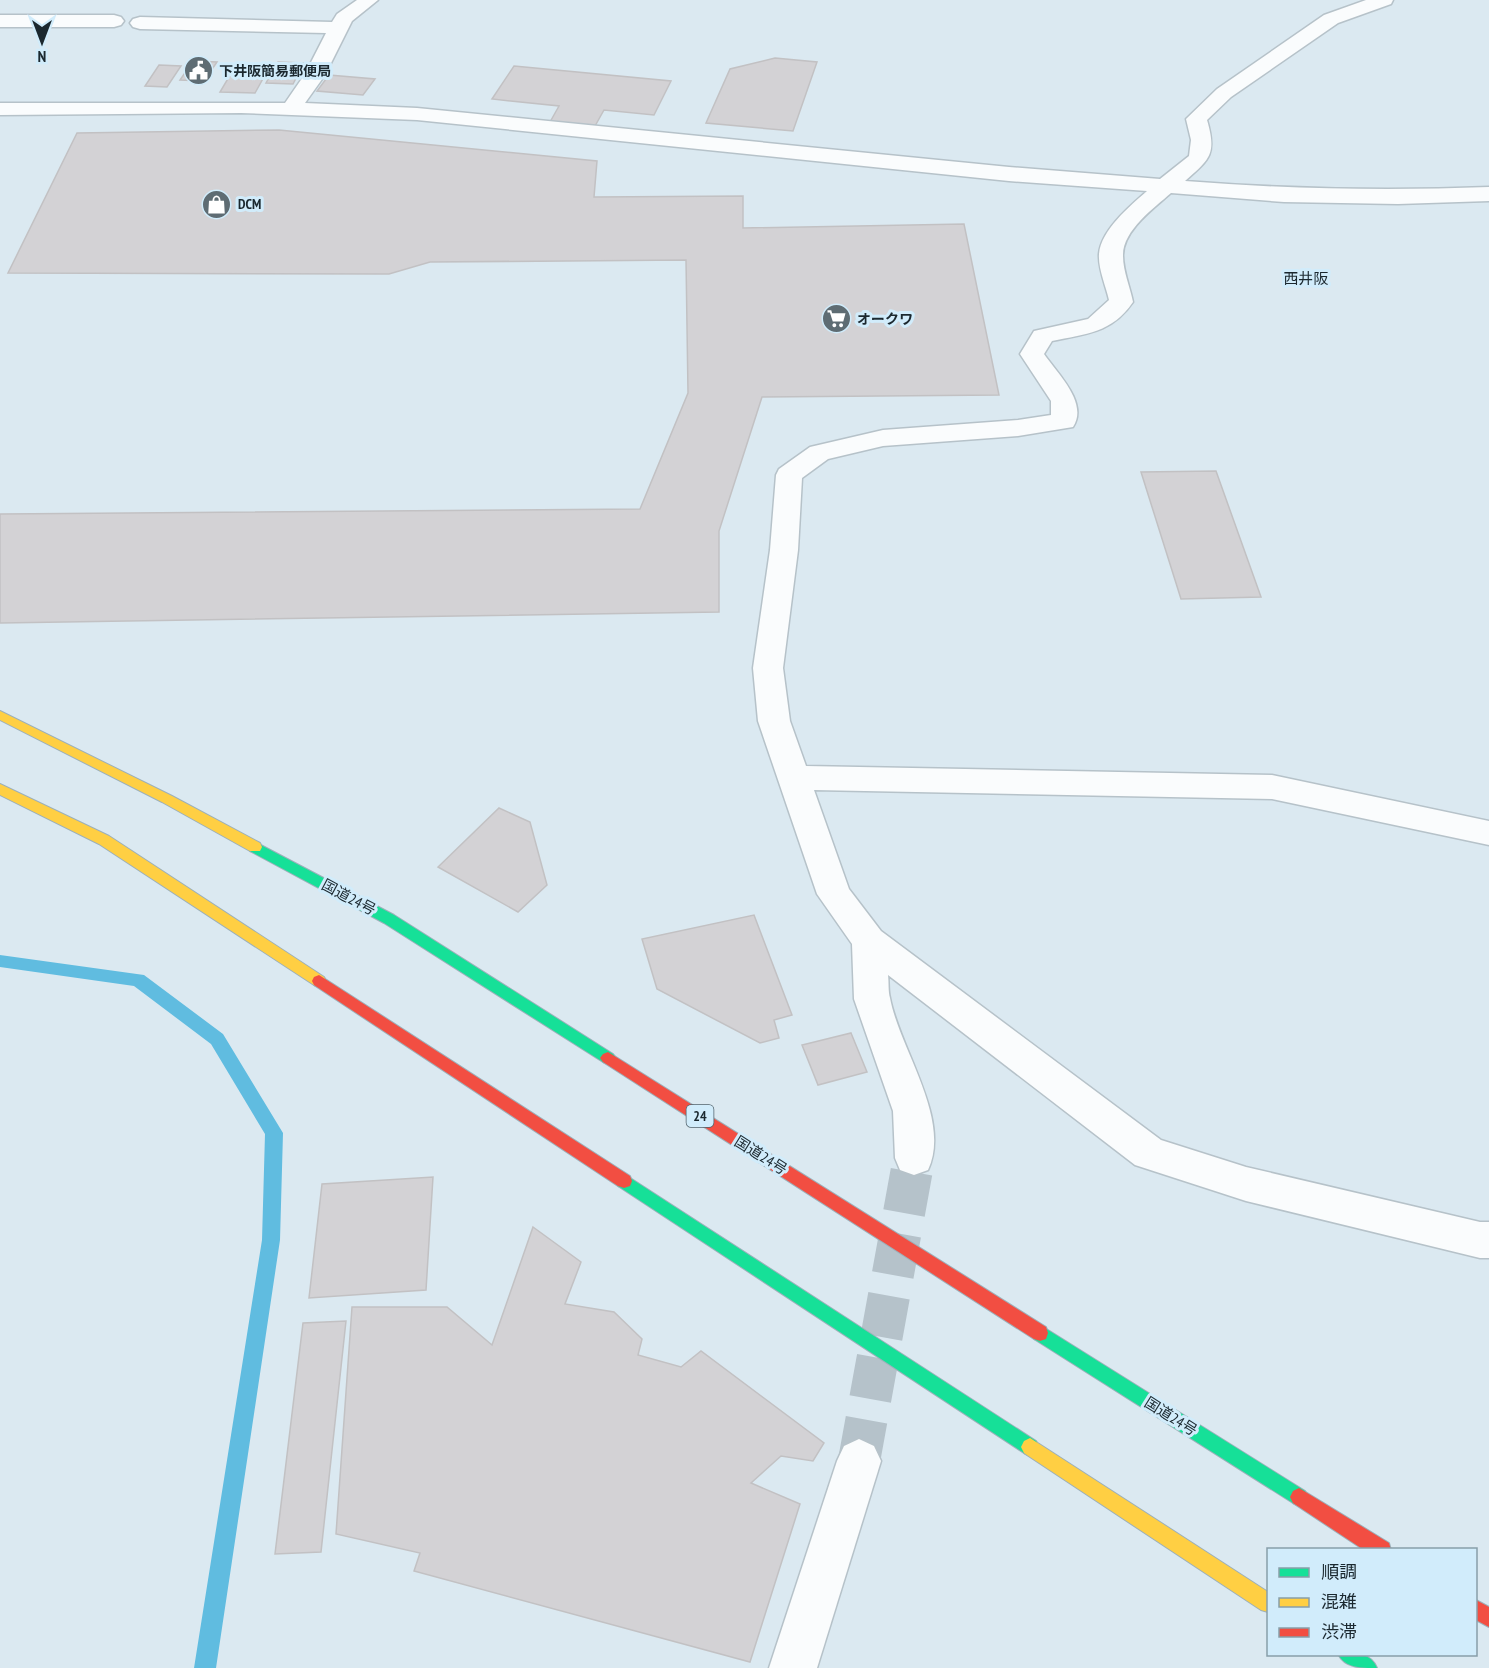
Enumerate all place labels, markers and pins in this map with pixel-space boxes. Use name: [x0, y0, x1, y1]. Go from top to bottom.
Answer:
public building icon: 下井阪簡易郵便局: [182, 55, 214, 87]
place label: 下井阪簡易郵便局: [219, 62, 331, 80]
shop icon: DCM: [201, 188, 233, 220]
place label: DCM: [238, 195, 261, 213]
supermarket icon: オークワ: [820, 303, 852, 335]
place label: オークワ: [857, 310, 913, 328]

